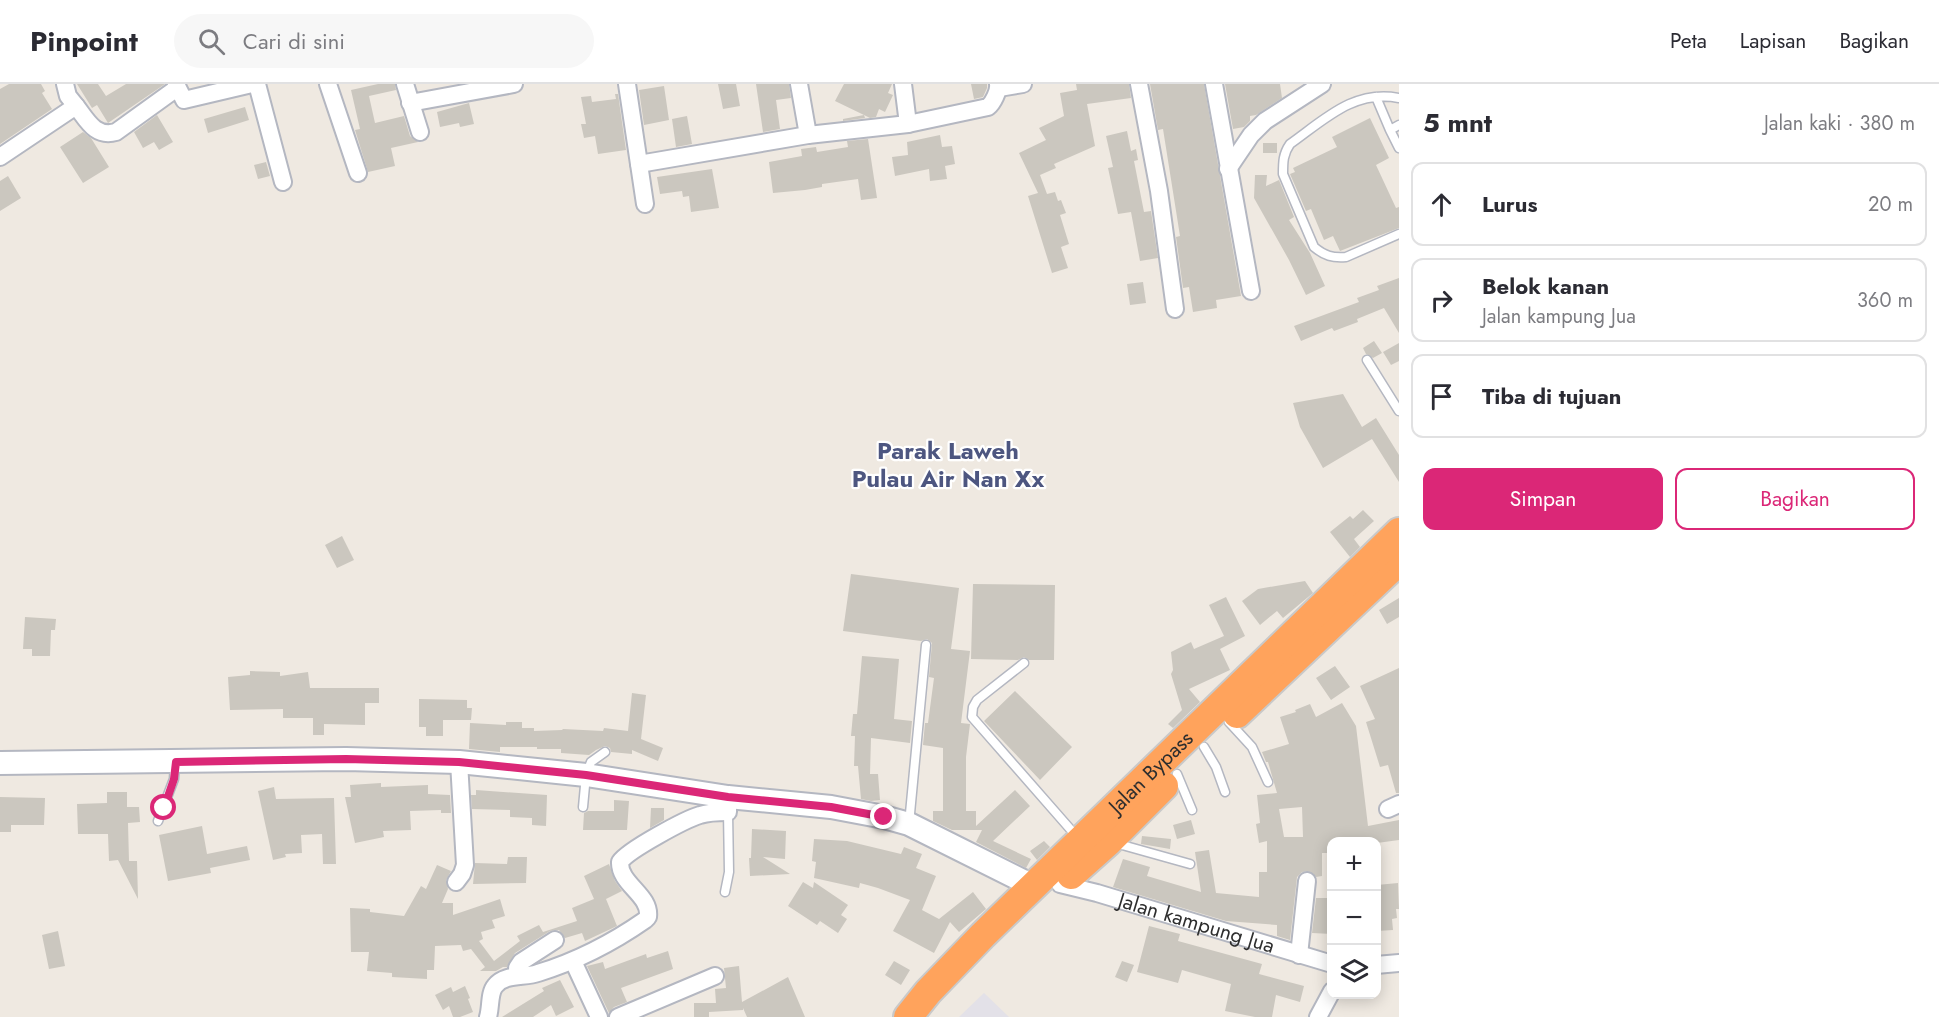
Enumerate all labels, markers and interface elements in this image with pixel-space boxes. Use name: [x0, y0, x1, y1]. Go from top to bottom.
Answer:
search box: [174, 14, 594, 68]
text: Pinpoint: [30, 21, 138, 62]
icon: search: [195, 25, 228, 58]
text: Cari di sini: [243, 25, 345, 57]
text: Peta: [1670, 26, 1707, 56]
text: Lapisan: [1740, 26, 1806, 56]
text: Bagikan: [1839, 26, 1909, 56]
text: 5 mnt: [1423, 104, 1492, 142]
text: Jalan kaki · 380 m: [1764, 109, 1915, 138]
icon: ahead: [1425, 188, 1458, 221]
text: Lurus: [1482, 188, 1538, 220]
text: 20 m: [1868, 190, 1913, 219]
text: Belok kanan: [1482, 270, 1609, 302]
icon: right: [1425, 284, 1458, 317]
text: 360 m: [1857, 286, 1913, 315]
text: Jalan kampung Jua: [1482, 302, 1636, 331]
icon: arrive: [1425, 380, 1458, 413]
text: Tiba di tujuan: [1482, 380, 1621, 412]
district label: Parak Laweh Pulau Air Nan Xx: [852, 433, 1045, 496]
button: Simpan: [1423, 468, 1663, 530]
button: Bagikan: [1675, 468, 1915, 530]
street label: Jalan Bypass: [1100, 724, 1200, 823]
route start: [150, 794, 176, 820]
route end: [870, 803, 896, 829]
map controls: [1327, 837, 1381, 999]
button: +: [1327, 837, 1381, 891]
street label: Jalan kampung Jua: [1112, 884, 1278, 961]
button: −: [1327, 891, 1381, 945]
button: layers: [1327, 945, 1381, 999]

